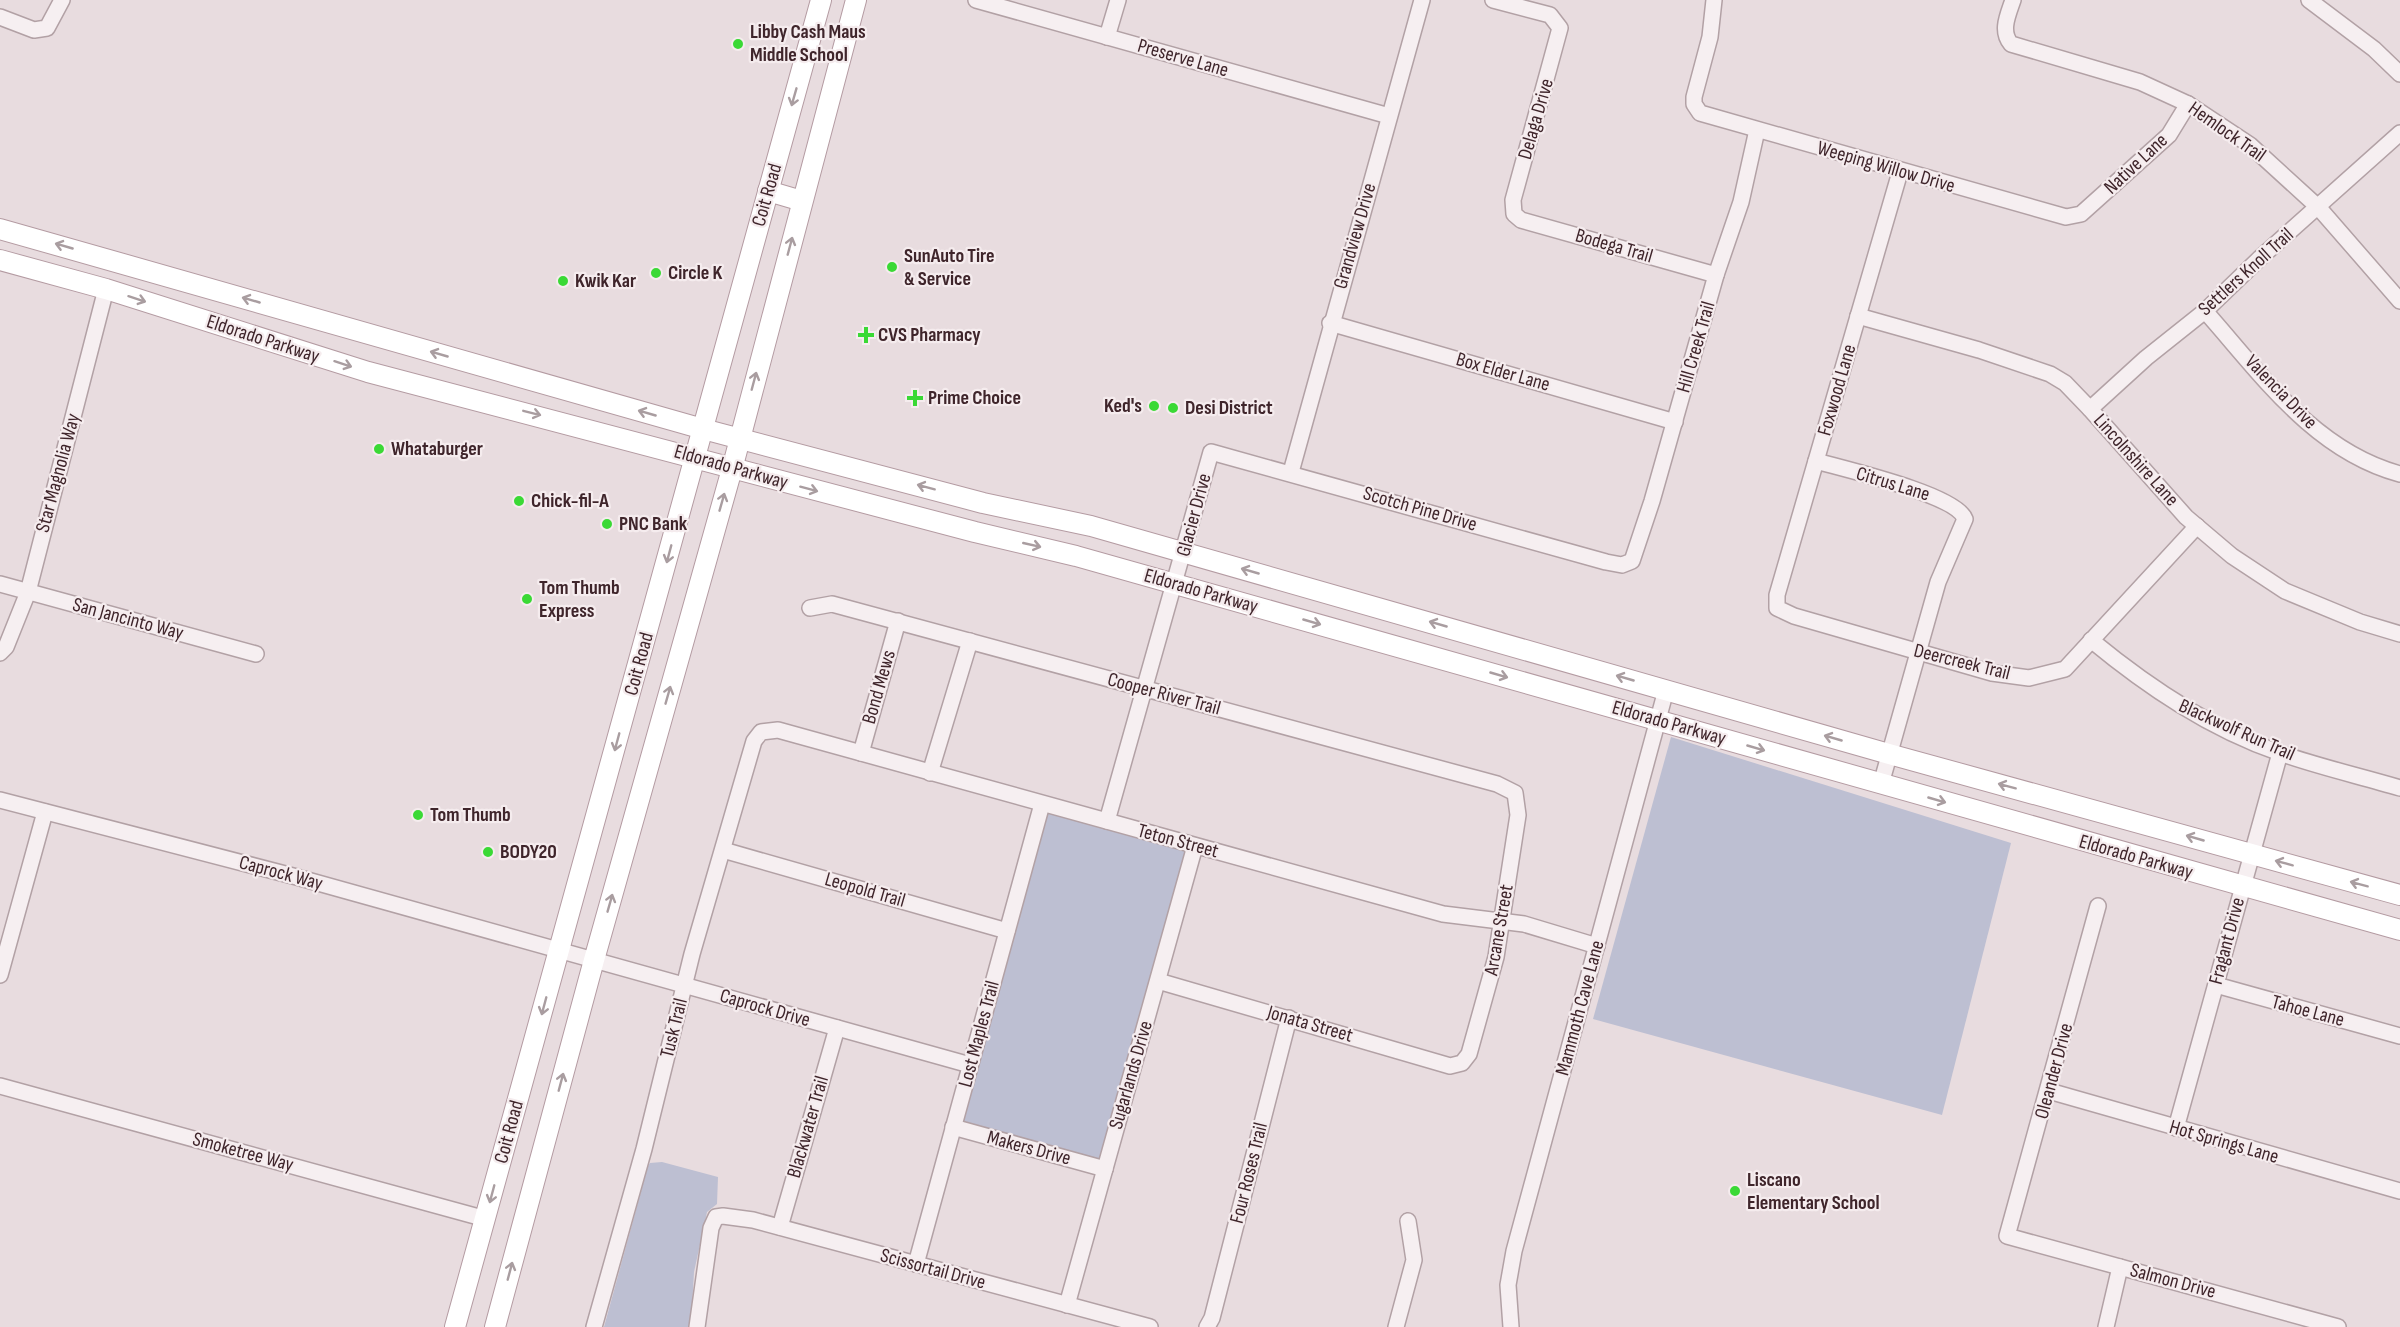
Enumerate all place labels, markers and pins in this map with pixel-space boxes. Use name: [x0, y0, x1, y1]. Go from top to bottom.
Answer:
place label: Libby Cash Maus Middle School: [750, 20, 866, 67]
marker: Libby Cash Maus Middle School: [731, 37, 745, 51]
place label: SunAuto Tire & Service: [904, 244, 994, 291]
marker: SunAuto Tire & Service: [885, 260, 899, 274]
place label: Circle K: [668, 261, 722, 285]
marker: Circle K: [649, 266, 663, 280]
place label: Kwik Kar: [575, 269, 636, 293]
marker: Kwik Kar: [556, 274, 570, 288]
place label: CVS Pharmacy: [878, 323, 981, 347]
marker: CVS Pharmacy: [859, 328, 873, 342]
place label: Prime Choice: [928, 386, 1021, 410]
marker: Prime Choice: [906, 389, 924, 407]
place label: Ked's: [1104, 394, 1142, 418]
place label: Desi District: [1185, 396, 1273, 420]
marker: Ked's: [1147, 399, 1161, 413]
marker: Desi District: [1166, 401, 1180, 415]
place label: Whataburger: [391, 437, 483, 461]
marker: Whataburger: [372, 442, 386, 456]
place label: Chick-fil-A: [531, 489, 609, 513]
marker: Chick-fil-A: [512, 494, 526, 508]
place label: PNC Bank: [619, 512, 688, 536]
marker: PNC Bank: [600, 517, 614, 531]
place label: Tom Thumb Express: [539, 576, 620, 623]
marker: Tom Thumb Express: [520, 592, 534, 606]
place label: Tom Thumb: [430, 803, 511, 827]
marker: Tom Thumb: [411, 808, 425, 822]
place label: BODY20: [500, 840, 557, 864]
marker: BODY20: [481, 845, 495, 859]
place label: Liscano Elementary School: [1747, 1168, 1880, 1215]
marker: Liscano Elementary School: [1728, 1184, 1742, 1198]

